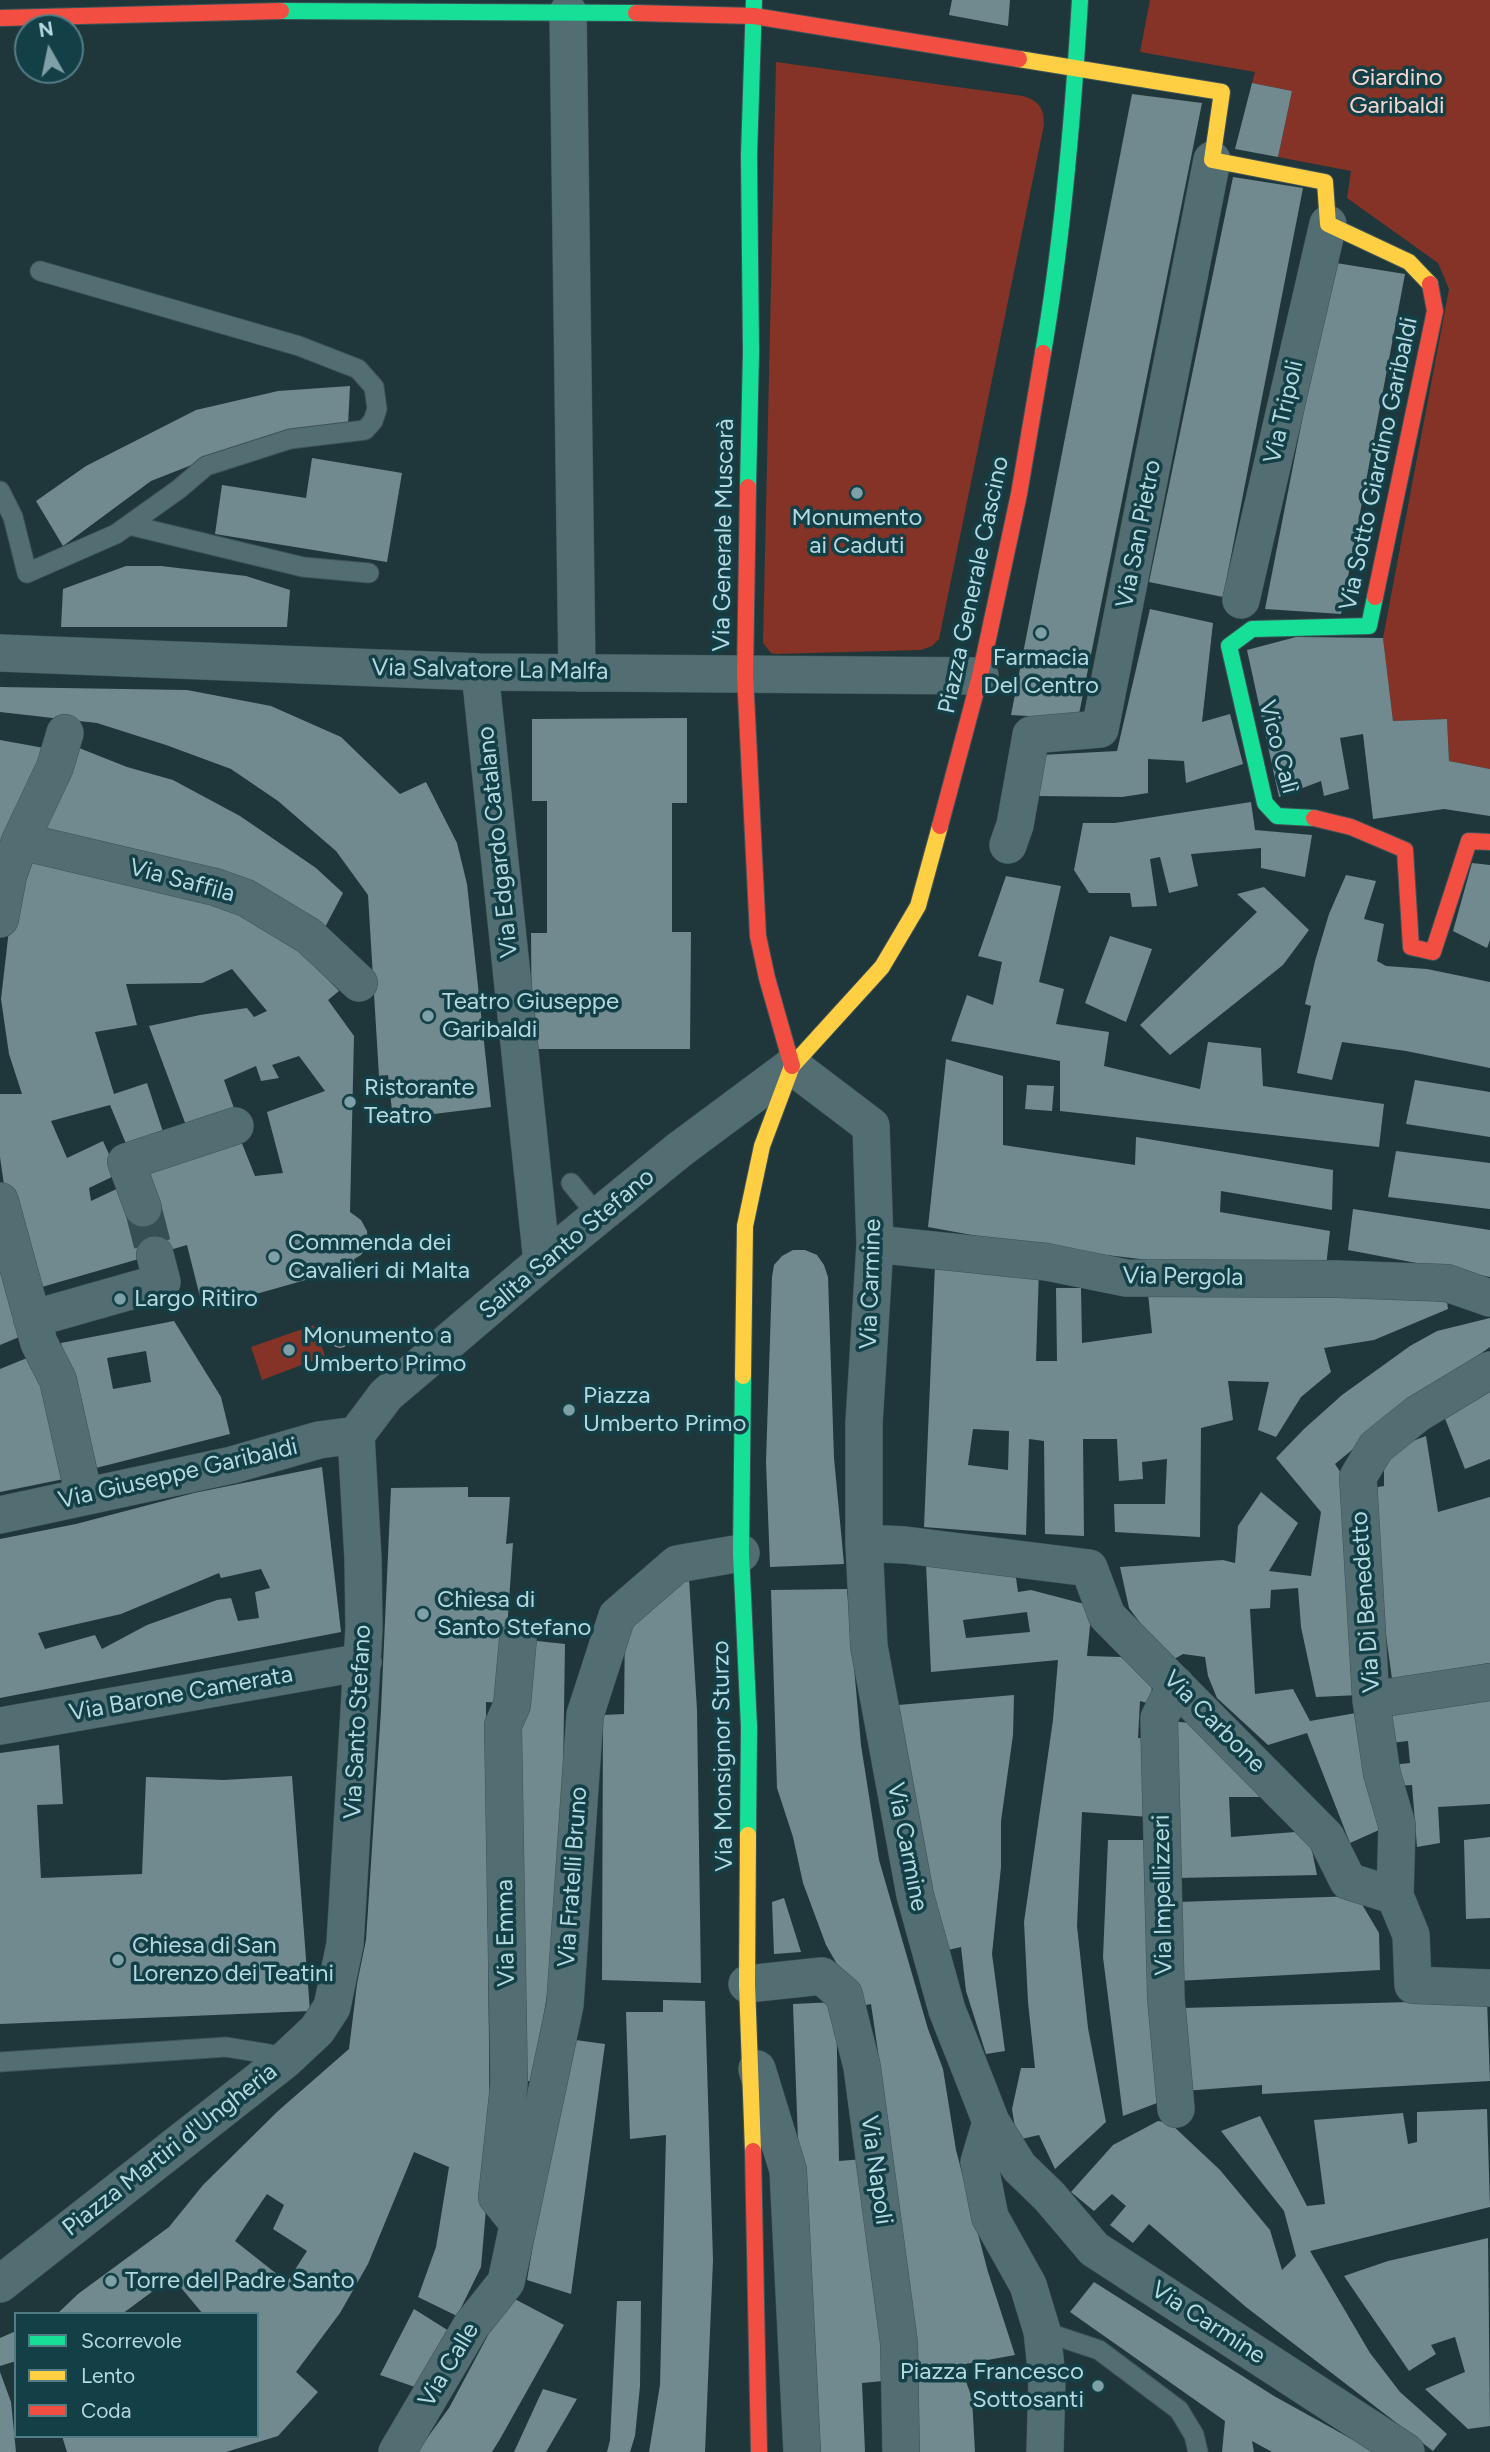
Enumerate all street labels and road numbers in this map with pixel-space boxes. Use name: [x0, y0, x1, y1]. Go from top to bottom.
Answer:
street label: Via Sotto Giardino Garibaldi: [1334, 315, 1424, 613]
street label: Via Tripoli: [1258, 358, 1310, 466]
street label: Via Generale Muscarà: [708, 418, 740, 652]
street label: Piazza Generale Cascino: [933, 454, 1015, 716]
street label: Via San Pietro: [1111, 457, 1167, 611]
street label: Via Salvatore La Malfa: [371, 654, 609, 686]
street label: Vico Calì: [1252, 697, 1304, 797]
street label: Via Edgardo Catalano: [472, 725, 524, 959]
street label: Via Saffila: [126, 853, 238, 909]
street label: Salita Santo Stefano: [474, 1162, 660, 1326]
street label: Via Carmine: [854, 1218, 888, 1350]
street label: Via Pergola: [1122, 1262, 1244, 1292]
street label: Via Giuseppe Garibaldi: [56, 1432, 300, 1516]
street label: Via Di Benedetto: [1345, 1510, 1387, 1694]
street label: Via Santo Stefano: [339, 1624, 377, 1820]
street label: Via Monsignor Sturzo: [707, 1640, 739, 1872]
street label: Via Barone Camerata: [67, 1660, 295, 1728]
street label: Via Carbone: [1157, 1665, 1271, 1779]
street label: Via Carmine: [880, 1780, 934, 1914]
street label: Via Fratelli Bruno: [552, 1786, 594, 1968]
street label: Via Impellizzeri: [1147, 1814, 1179, 1976]
street label: Via Emma: [491, 1879, 521, 1987]
street label: Piazza Martiri d'Ungheria: [57, 2057, 283, 2243]
street label: Via Napoli: [854, 2113, 898, 2227]
street label: Via Carmine: [1145, 2275, 1271, 2371]
street label: Via Calle: [413, 2317, 485, 2413]

